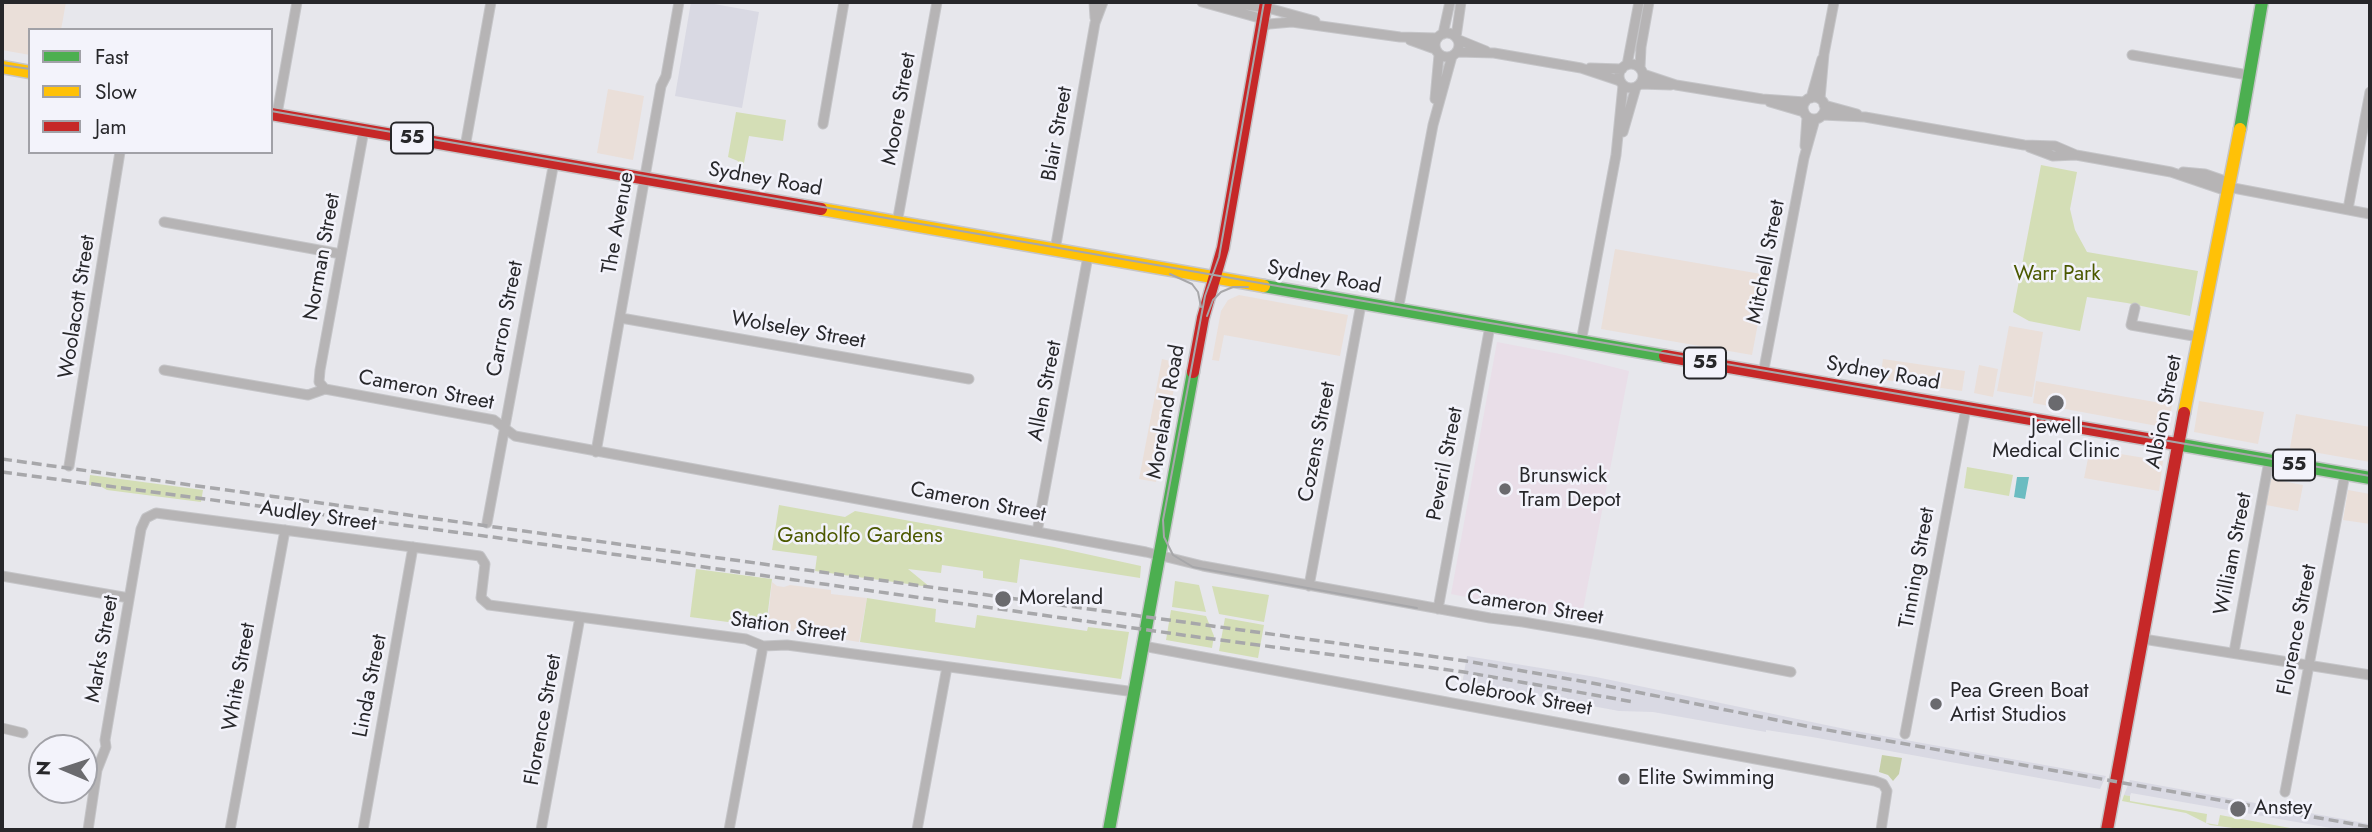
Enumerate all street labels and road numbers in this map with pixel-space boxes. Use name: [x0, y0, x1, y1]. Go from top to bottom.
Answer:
street label: Moore Street: [878, 51, 922, 167]
street label: Blair Street: [1037, 85, 1079, 183]
road number: 55: [391, 122, 433, 154]
street label: Sydney Road: [706, 158, 824, 202]
street label: The Avenue: [598, 170, 640, 276]
street label: Norman Street: [299, 191, 347, 323]
street label: Mitchell Street: [1743, 198, 1791, 326]
street label: Woolacott Street: [54, 233, 102, 381]
street label: Sydney Road: [1265, 256, 1383, 300]
street label: Carron Street: [482, 259, 530, 379]
street label: Wolseley Street: [729, 307, 867, 355]
street label: Allen Street: [1024, 339, 1068, 443]
street label: Moreland Road: [1143, 343, 1191, 481]
road number: 55: [1684, 348, 1726, 378]
street label: Sydney Road: [1824, 352, 1942, 396]
street label: Albion Street: [2142, 353, 2188, 471]
street label: Cameron Street: [356, 366, 496, 416]
street label: Cozens Street: [1294, 380, 1342, 504]
street label: Peveril Street: [1423, 405, 1469, 523]
road number: 55: [2273, 450, 2315, 480]
street label: Cameron Street: [908, 478, 1048, 528]
street label: William Street: [2210, 491, 2258, 617]
street label: Audley Street: [258, 496, 378, 538]
street label: Tinning Street: [1895, 506, 1941, 630]
street label: Florence Street: [2273, 562, 2323, 698]
street label: Cameron Street: [1465, 585, 1605, 631]
street label: Marks Street: [81, 593, 125, 705]
street label: Station Street: [729, 607, 847, 649]
street label: White Street: [218, 621, 262, 733]
street label: Linda Street: [349, 632, 393, 740]
street label: Florence Street: [520, 652, 568, 788]
street label: Colebrook Street: [1442, 672, 1594, 722]

